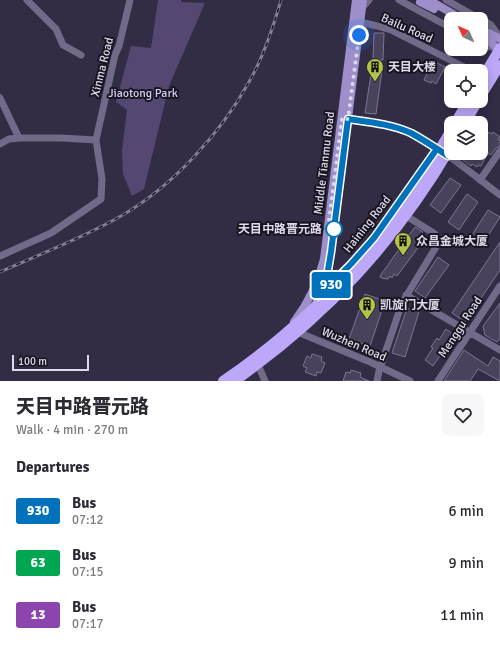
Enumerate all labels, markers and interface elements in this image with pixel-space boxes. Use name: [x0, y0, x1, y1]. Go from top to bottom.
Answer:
street label: Bailu Road: [379, 10, 435, 46]
north arrow: [444, 12, 488, 56]
map controls: [444, 12, 488, 160]
your location: [349, 25, 369, 45]
street label: Xinma Road: [88, 36, 117, 98]
building icon: 天目大楼: [365, 57, 385, 82]
place label: 天目大楼: [388, 60, 436, 75]
button: locate: [444, 64, 488, 108]
park label: Jiaotong Park: [108, 86, 178, 101]
street label: Middle Tianmu Road: [311, 111, 338, 216]
button: layers: [444, 116, 488, 160]
street label: Haining Road: [340, 193, 394, 256]
marker: 天目中路晋元路: [325, 220, 343, 238]
place label: 天目中路晋元路: [238, 222, 322, 237]
building icon: 众昌金城大厦: [393, 231, 413, 256]
place label: 众昌金城大厦: [416, 234, 488, 249]
line badge: 930: [308, 272, 354, 298]
text: 930: [320, 276, 342, 293]
street label: Menggu Road: [435, 294, 486, 361]
building icon: 凯旋门大厦: [357, 295, 377, 320]
place label: 凯旋门大厦: [380, 298, 440, 313]
street label: Wuzhen Road: [319, 324, 389, 365]
scale bar: [12, 353, 89, 372]
text: 100 m: [18, 355, 47, 368]
button: heart: [442, 394, 484, 436]
text: 天目中路晋元路: [16, 395, 149, 419]
text: Walk · 4 min · 270 m: [16, 422, 128, 438]
text: Departures: [16, 458, 89, 476]
text: Bus: [72, 494, 96, 512]
text: 930: [27, 502, 49, 519]
text: 6 min: [448, 502, 484, 520]
text: 07:12: [72, 512, 104, 528]
text: Bus: [72, 546, 96, 564]
text: 63: [30, 554, 46, 571]
text: 9 min: [448, 554, 484, 572]
text: 07:15: [72, 564, 104, 580]
text: Bus: [72, 598, 96, 616]
text: 13: [30, 606, 46, 623]
text: 11 min: [440, 606, 484, 624]
text: 07:17: [72, 616, 104, 632]

